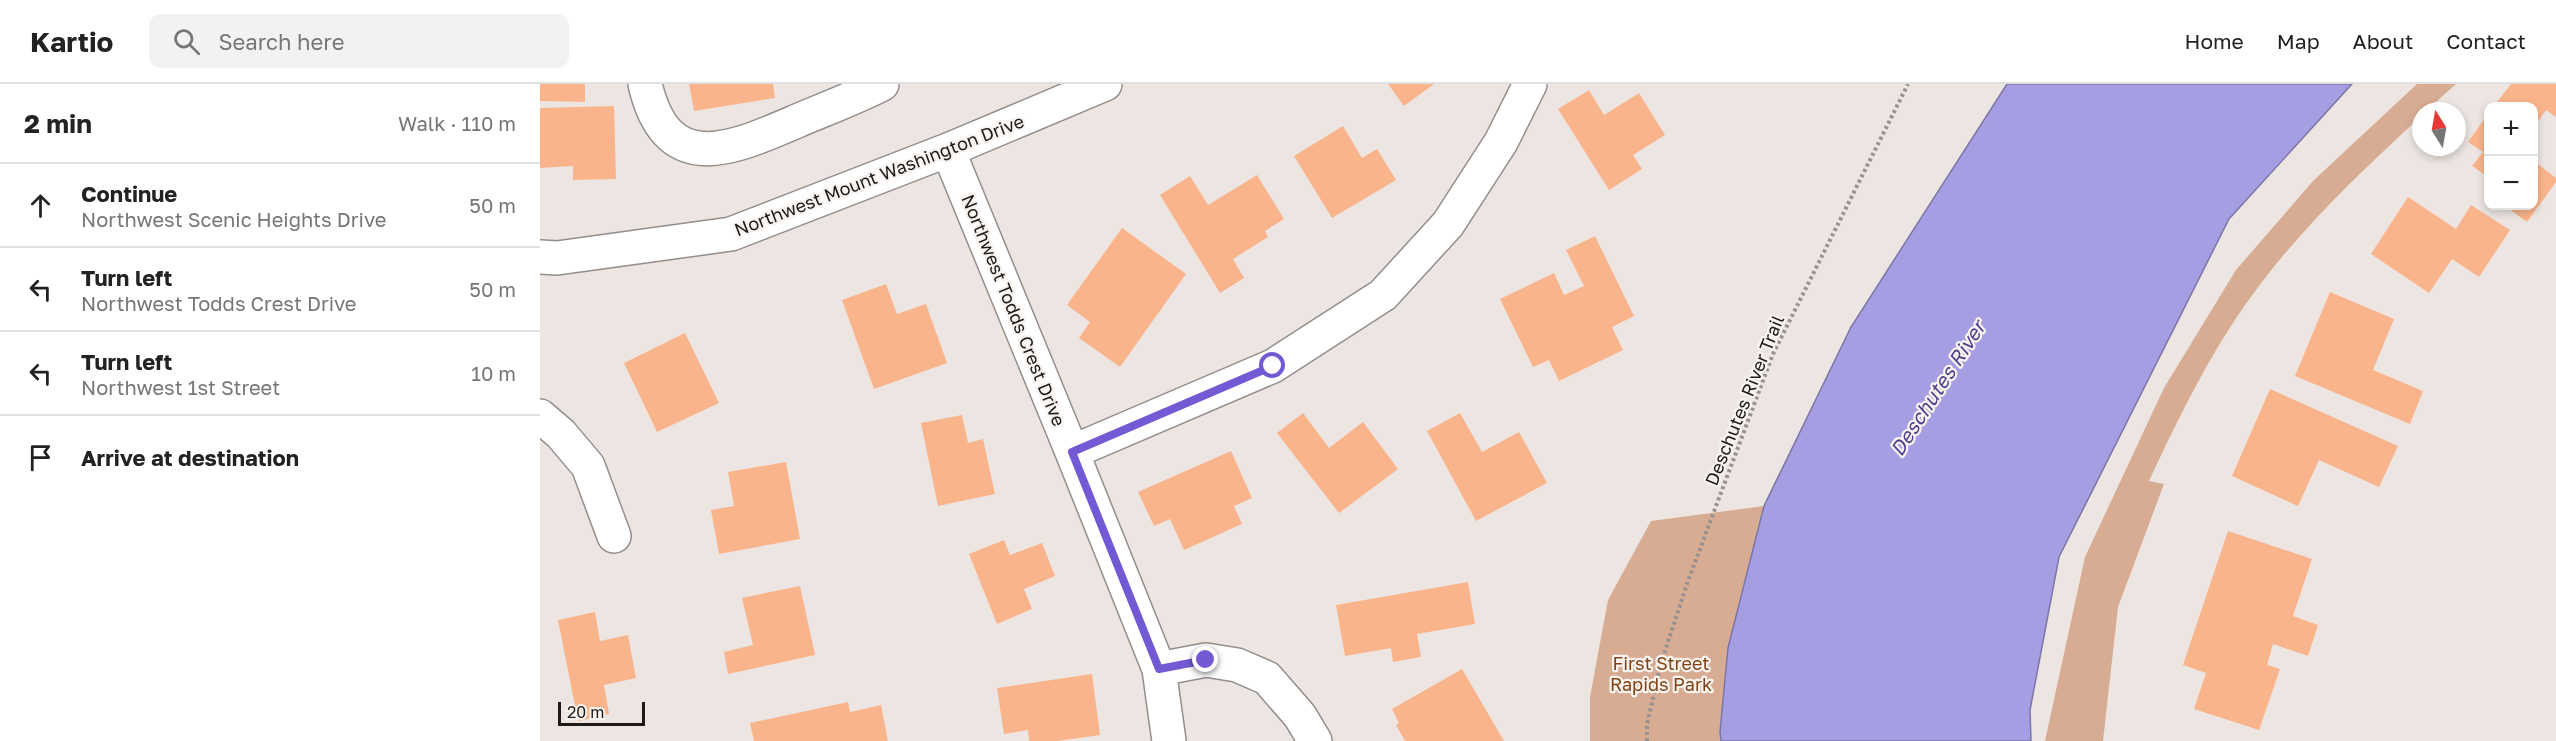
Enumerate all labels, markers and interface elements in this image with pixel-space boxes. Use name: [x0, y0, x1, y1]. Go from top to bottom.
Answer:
search box: [149, 14, 569, 68]
text: Kartio: [30, 25, 113, 58]
icon: search: [170, 25, 203, 58]
text: Search here: [218, 28, 344, 55]
text: Home: [2184, 28, 2244, 54]
text: Map: [2277, 28, 2320, 54]
text: About: [2353, 28, 2413, 54]
text: Contact: [2446, 28, 2526, 54]
north arrow: [2412, 102, 2466, 156]
map controls: [2484, 102, 2538, 210]
button: +: [2484, 102, 2538, 156]
text: 2 min: [24, 108, 92, 139]
street label: Northwest Mount Washington Drive: [731, 109, 1027, 241]
text: Walk · 110 m: [398, 111, 516, 135]
button: −: [2484, 156, 2538, 210]
text: Continue: [81, 180, 177, 207]
icon: ahead: [24, 189, 57, 222]
street label: Northwest Todds Crest Drive: [957, 191, 1071, 429]
text: 50 m: [469, 193, 516, 217]
text: Northwest Scenic Heights Drive: [81, 207, 386, 231]
text: Turn left: [81, 264, 172, 291]
icon: left: [24, 273, 57, 306]
text: 50 m: [469, 277, 516, 301]
text: Northwest Todds Crest Drive: [81, 291, 356, 315]
street label: Deschutes River Trail: [1700, 311, 1788, 488]
water label: Deschutes River: [1884, 313, 1991, 460]
text: Turn left: [81, 348, 172, 375]
route start: [1259, 352, 1285, 378]
icon: left: [24, 357, 57, 390]
text: 10 m: [471, 361, 516, 385]
text: Northwest 1st Street: [81, 375, 280, 399]
icon: arrive: [24, 441, 57, 474]
text: Arrive at destination: [81, 444, 299, 471]
route end: [1192, 646, 1218, 672]
park label: First Street Rapids Park: [1610, 652, 1712, 695]
scale bar: [558, 699, 645, 726]
text: 20 m: [567, 702, 604, 722]

